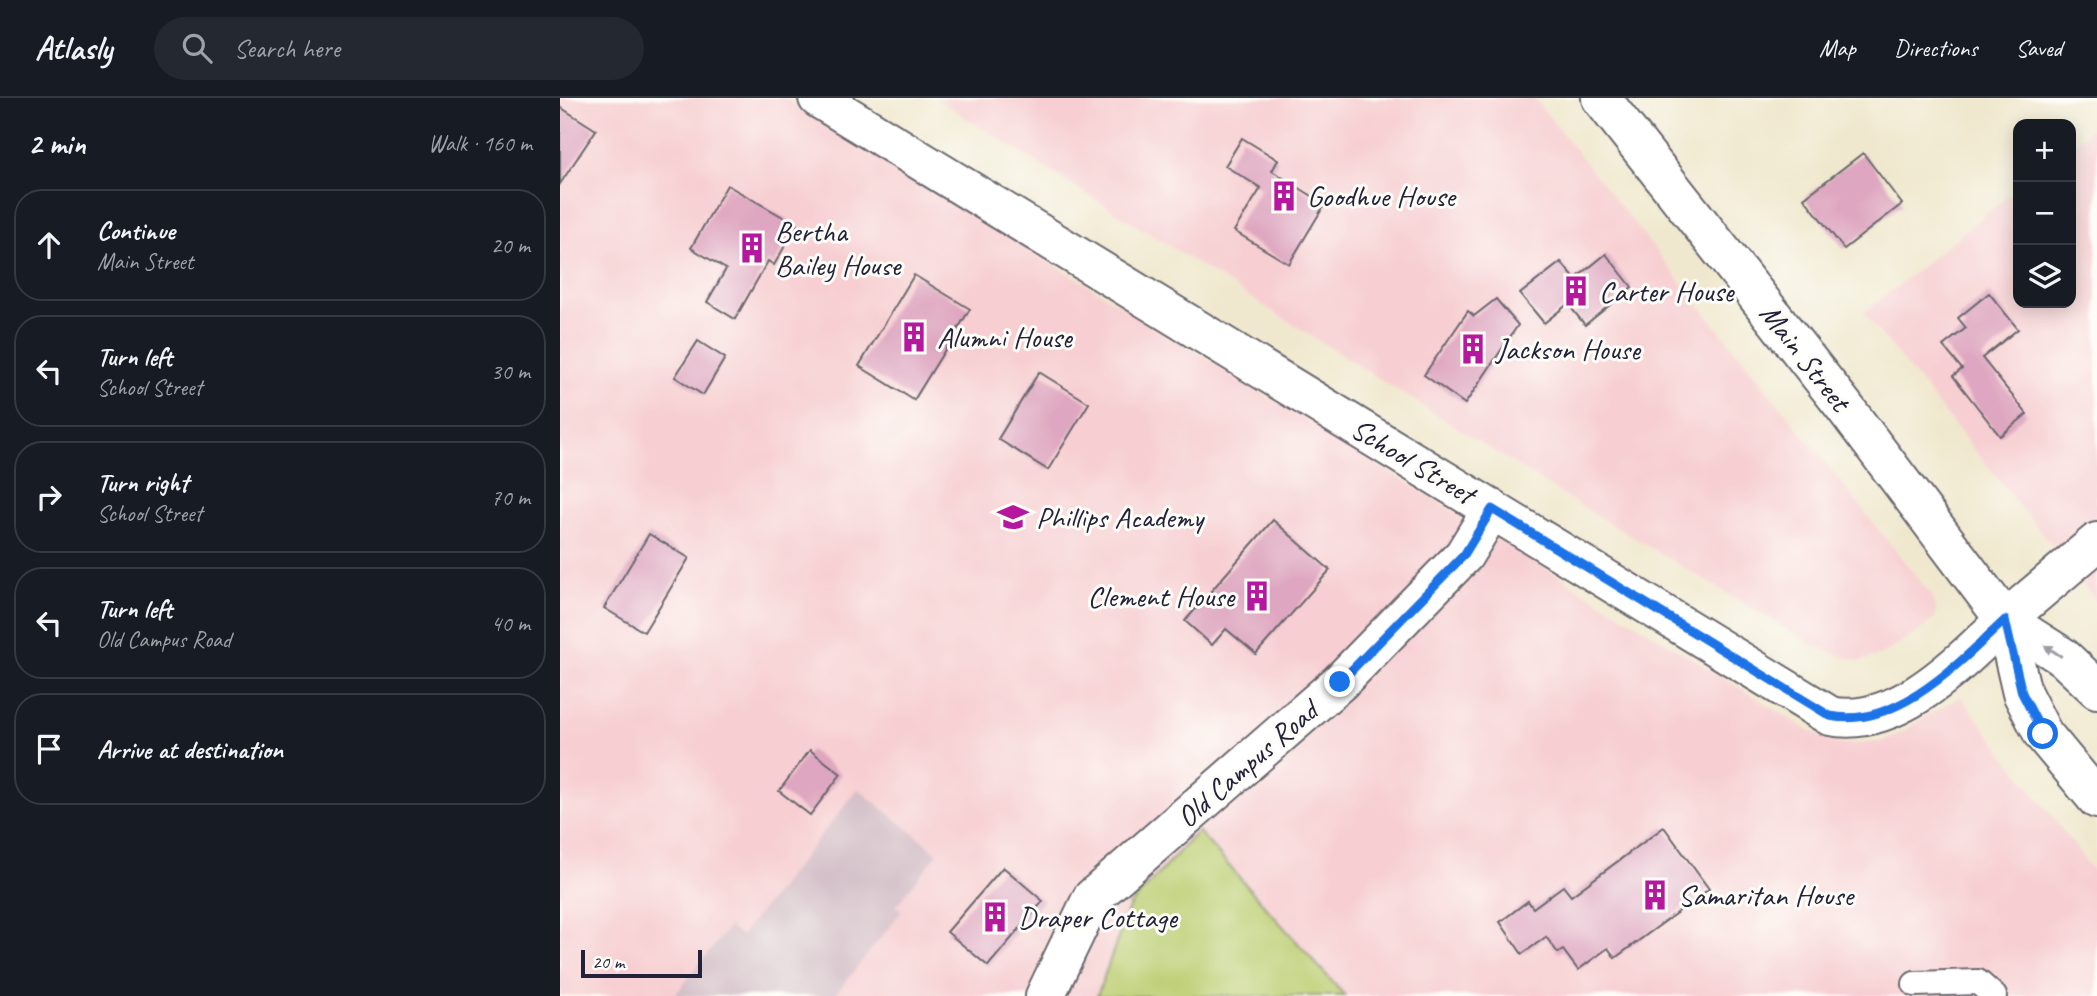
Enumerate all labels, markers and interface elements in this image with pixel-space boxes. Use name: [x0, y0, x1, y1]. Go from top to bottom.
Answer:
search box: [154, 17, 644, 80]
text: Atlasly: [35, 27, 112, 69]
icon: search: [178, 29, 216, 67]
text: Search here: [234, 32, 340, 65]
text: Map: [1819, 33, 1856, 63]
text: Directions: [1894, 33, 1977, 63]
text: Saved: [2015, 33, 2062, 63]
map controls: [2013, 119, 2076, 308]
button: +: [2013, 119, 2076, 182]
text: 2 min: [28, 125, 85, 163]
text: Walk · 160 m: [428, 129, 532, 158]
place label: Goodhue House: [1307, 177, 1457, 215]
building icon: Goodhue House: [1267, 179, 1301, 213]
button: −: [2013, 182, 2076, 245]
place label: Bertha Bailey House: [775, 212, 902, 284]
text: Continue: [97, 214, 175, 247]
icon: ahead: [30, 226, 68, 264]
text: 20 m: [491, 231, 530, 260]
building icon: Bertha Bailey House: [735, 231, 769, 265]
button: layers: [2013, 245, 2076, 308]
text: Main Street: [97, 247, 193, 276]
place label: Carter House: [1599, 272, 1736, 310]
building icon: Carter House: [1559, 274, 1593, 308]
street label: Main Street: [1751, 296, 1861, 421]
place label: Alumni House: [937, 318, 1074, 356]
building icon: Alumni House: [897, 320, 931, 354]
place label: Jackson House: [1494, 330, 1642, 368]
building icon: Jackson House: [1456, 332, 1490, 366]
text: Turn left: [97, 340, 172, 373]
icon: left: [30, 352, 68, 390]
text: 30 m: [491, 357, 530, 386]
text: School Street: [97, 373, 202, 402]
street label: School Street: [1344, 409, 1485, 515]
text: Turn right: [97, 466, 188, 499]
icon: right: [30, 478, 68, 516]
text: 70 m: [491, 483, 530, 512]
place label: Phillips Academy: [1036, 498, 1206, 536]
text: School Street: [97, 499, 202, 528]
school or university icon: Phillips Academy: [996, 500, 1030, 534]
place label: Clement House: [1088, 577, 1236, 615]
building icon: Clement House: [1240, 579, 1274, 613]
text: Turn left: [97, 592, 172, 625]
icon: left: [30, 604, 68, 642]
text: 40 m: [491, 609, 530, 638]
text: Old Campus Road: [97, 625, 231, 654]
one-way arrow: [2043, 645, 2063, 658]
route end: [1324, 666, 1355, 697]
street label: Old Campus Road: [1169, 690, 1329, 836]
route start: [2027, 718, 2058, 749]
icon: arrive: [30, 730, 68, 768]
text: Arrive at destination: [97, 733, 283, 766]
place label: Samaritan House: [1678, 876, 1855, 914]
building icon: Samaritan House: [1638, 878, 1672, 912]
place label: Draper Cottage: [1018, 898, 1179, 936]
building icon: Draper Cottage: [978, 900, 1012, 934]
scale bar: [581, 947, 702, 979]
text: 20 m: [592, 950, 624, 974]

